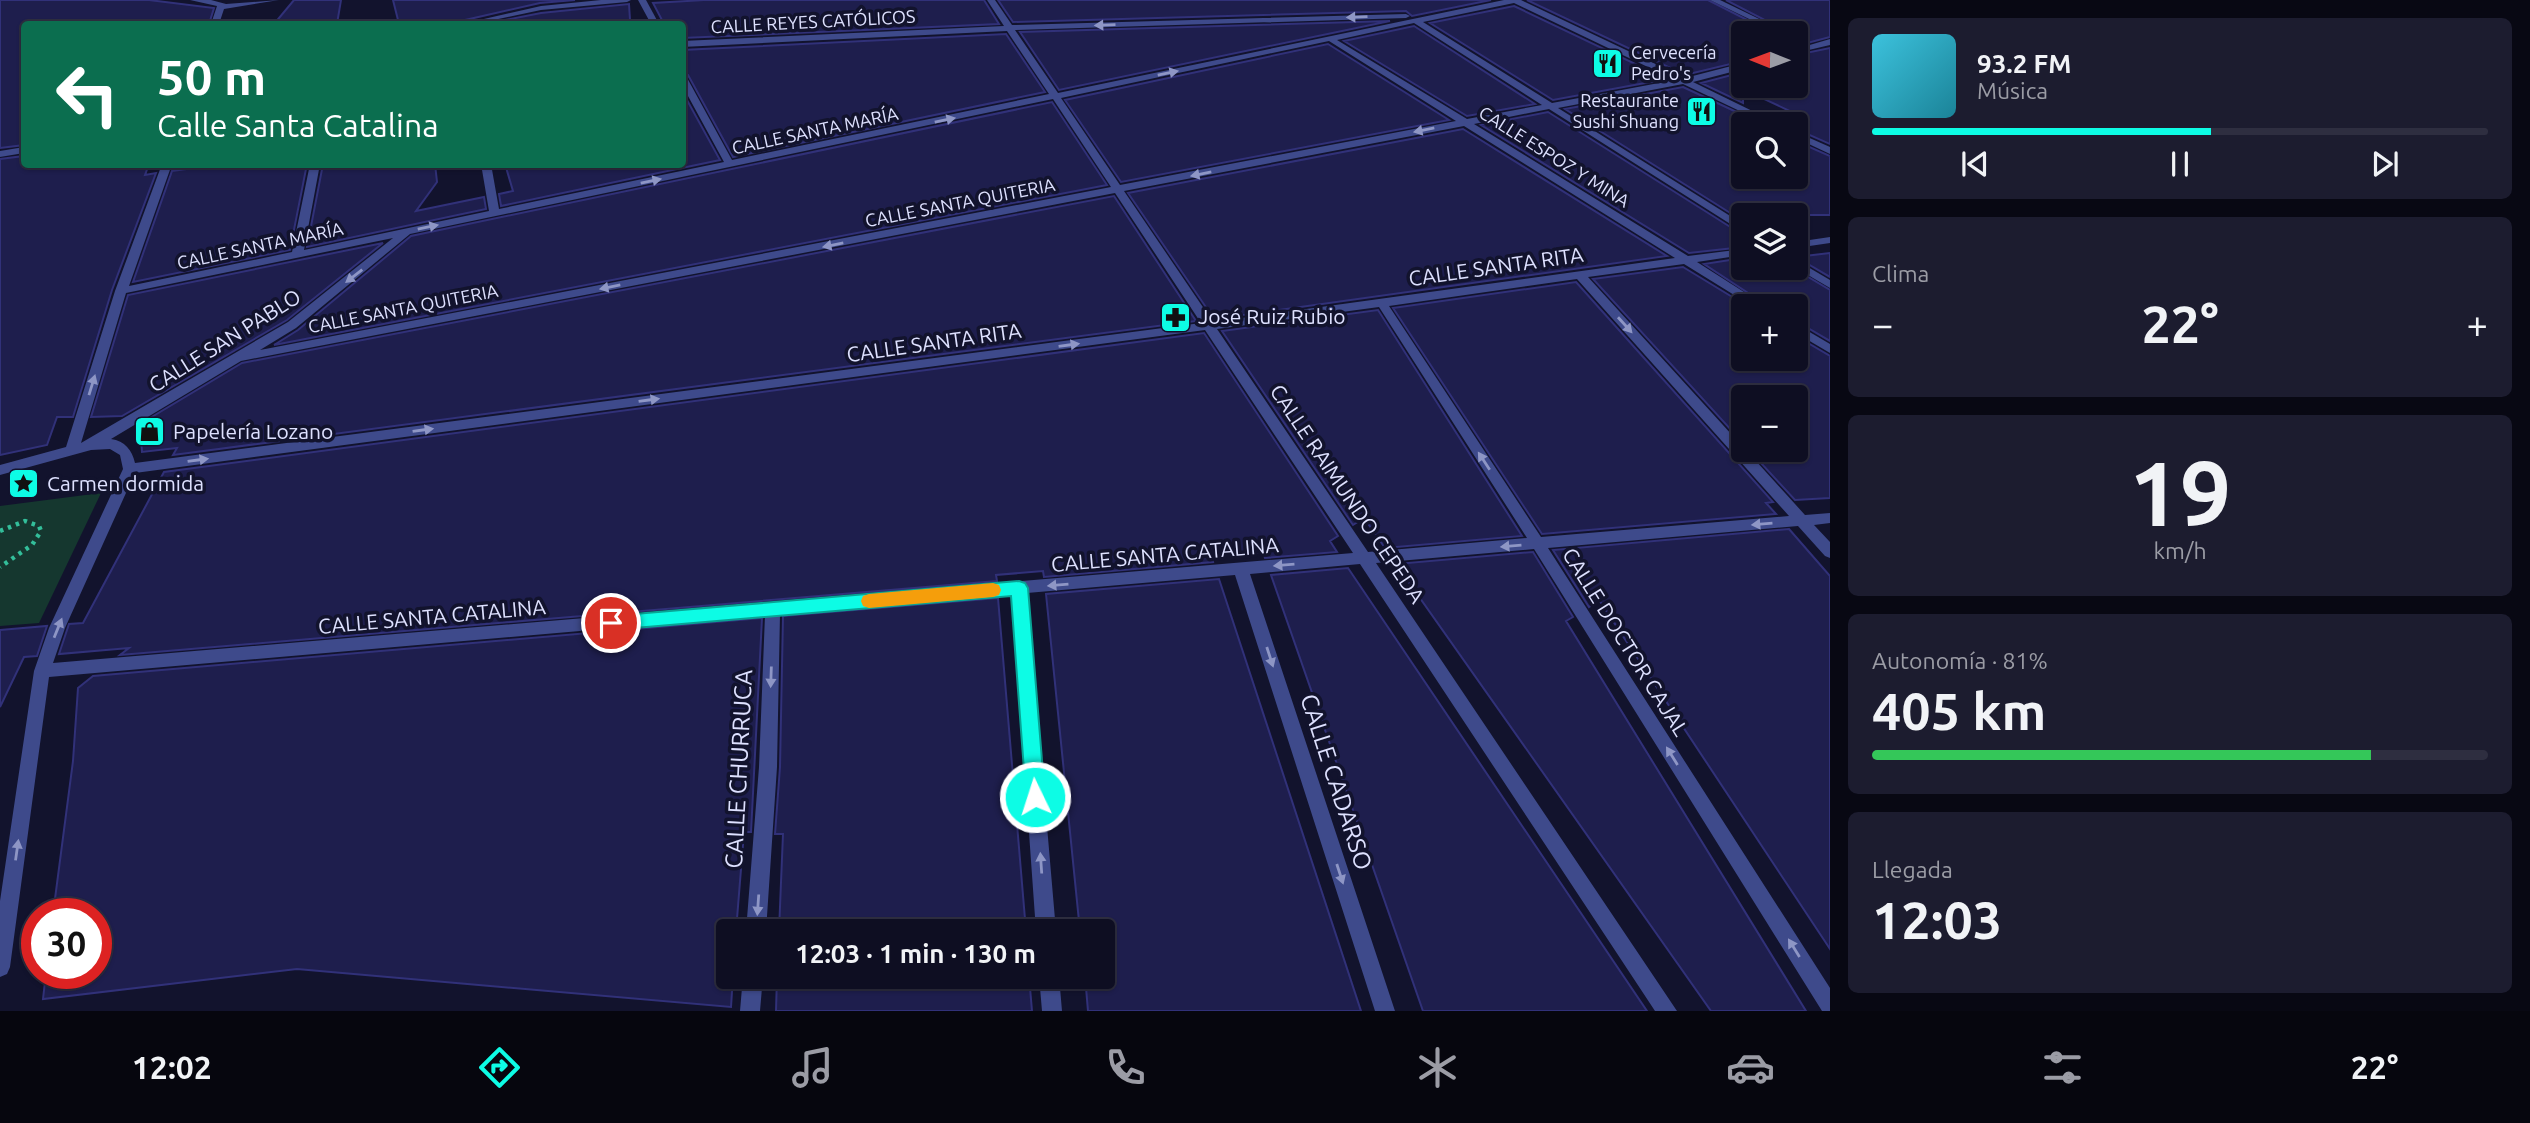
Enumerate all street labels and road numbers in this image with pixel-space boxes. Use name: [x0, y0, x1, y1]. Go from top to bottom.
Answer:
street label: CALLE REYES CATÓLICOS: [710, 5, 916, 36]
street label: CALLE SANTA MARÍA: [730, 102, 900, 157]
street label: CALLE ESPOZ Y MINA: [1476, 102, 1634, 211]
street label: CALLE SANTA QUITERIA: [863, 174, 1057, 231]
street label: CALLE SANTA MARÍA: [175, 217, 345, 272]
street label: CALLE SANTA RITA: [1407, 242, 1585, 290]
street label: CALLE SANTA QUITERIA: [306, 280, 500, 337]
street label: CALLE SAN PABLO: [144, 284, 305, 397]
street label: CALLE SANTA RITA: [845, 318, 1023, 366]
street label: CALLE RAIMUNDO CEPEDA: [1266, 380, 1430, 608]
street label: CALLE SANTA CATALINA: [1050, 532, 1280, 576]
street label: CALLE DOCTOR CAJAL: [1558, 543, 1694, 740]
street label: CALLE SANTA CATALINA: [317, 594, 547, 638]
street label: CALLE CHURRUCA: [720, 668, 757, 869]
street label: CALLE CADARSO: [1295, 690, 1378, 873]

